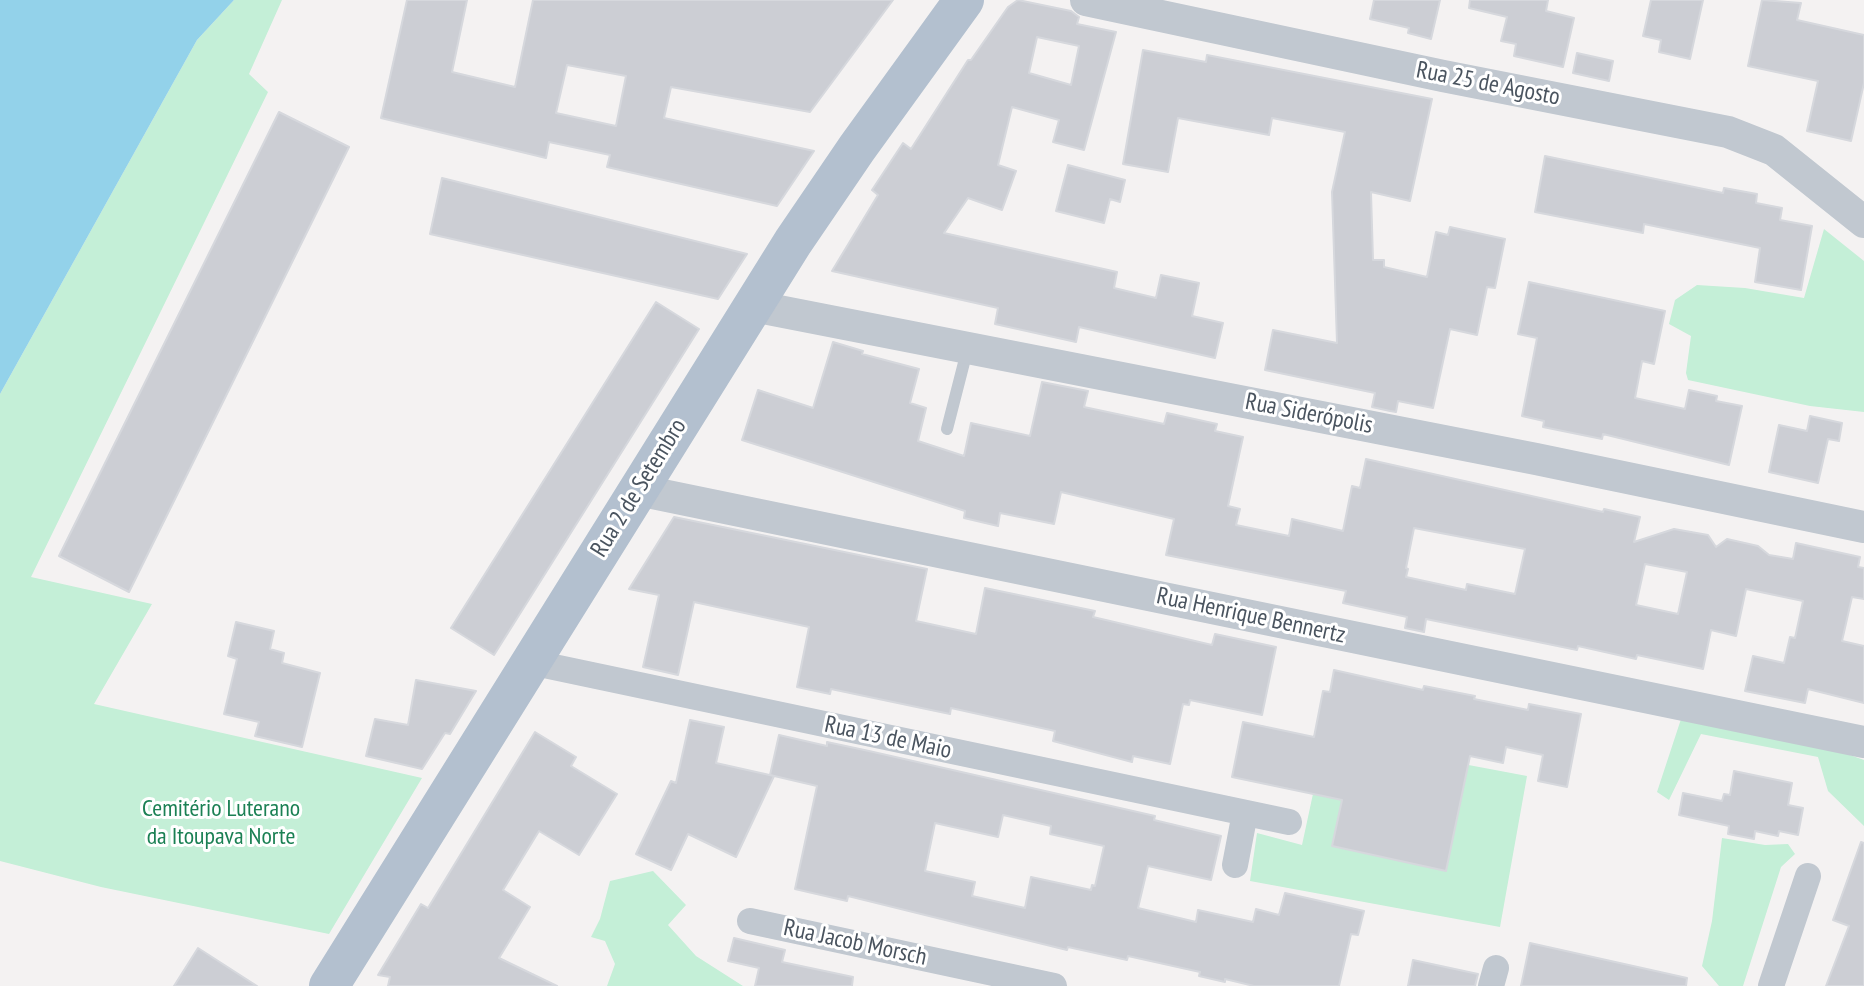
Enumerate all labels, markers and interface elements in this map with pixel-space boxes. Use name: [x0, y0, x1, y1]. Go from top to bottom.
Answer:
street label: Rua 25 de Agosto: [1414, 56, 1562, 112]
street label: Rua Siderópolis: [1243, 388, 1375, 440]
street label: Rua 2 de Setembro: [585, 414, 693, 562]
street label: Rua Henrique Bennertz: [1154, 582, 1348, 650]
street label: Rua 13 de Maio: [822, 710, 954, 766]
park label: Cemitério Luterano da Itoupava Norte: [142, 795, 300, 851]
street label: Rua Jacob Morsch: [781, 914, 929, 972]

